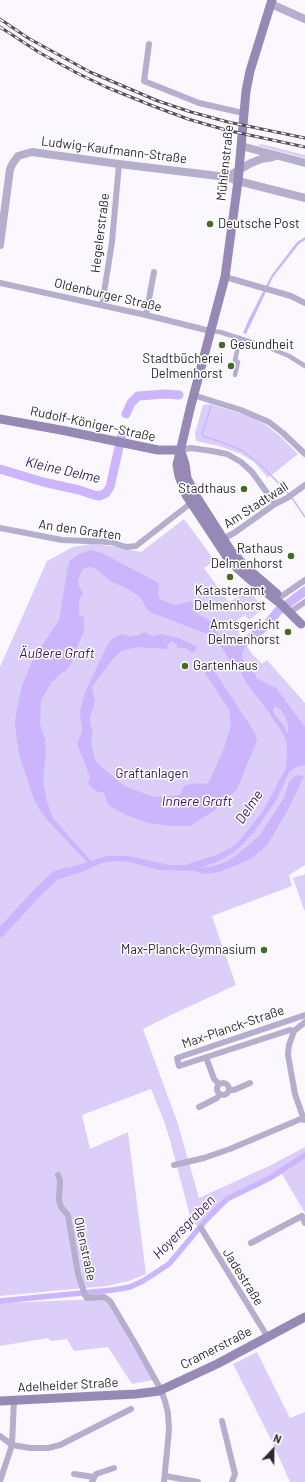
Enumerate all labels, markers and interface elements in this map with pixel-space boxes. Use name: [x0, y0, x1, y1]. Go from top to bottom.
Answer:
street label: Mühlenstraße: [213, 124, 237, 202]
street label: Ludwig-Kaufmann-Straße: [40, 133, 188, 167]
street label: Hegelerstraße: [87, 192, 113, 274]
place label: Deutsche Post: [218, 216, 300, 232]
marker: Deutsche Post: [205, 219, 215, 229]
street label: Oldenburger Straße: [53, 275, 163, 315]
place label: Gesundheit: [230, 337, 294, 353]
marker: Gesundheit: [217, 340, 227, 350]
place label: Stadtbücherei Delmenhorst: [143, 351, 223, 382]
marker: Stadtbücherei Delmenhorst: [226, 361, 236, 371]
street label: Rudolf-Königer-Straße: [29, 403, 157, 445]
water label: Kleine Delme: [24, 453, 102, 487]
street label: Am Stadtwall: [221, 478, 291, 532]
place label: Stadthaus: [178, 481, 236, 497]
marker: Stadthaus: [239, 484, 249, 494]
street label: An den Graften: [38, 516, 122, 544]
place label: Rathaus Delmenhorst: [211, 541, 283, 572]
marker: Rathaus Delmenhorst: [286, 551, 296, 561]
marker: Katasteramt Delmenhorst: [225, 572, 235, 582]
place label: Katasteramt Delmenhorst: [194, 583, 266, 614]
place label: Amtsgericht Delmenhorst: [208, 617, 280, 648]
marker: Amtsgericht Delmenhorst: [283, 627, 293, 637]
water label: Äußere Graft: [19, 645, 95, 661]
place label: Gartenhaus: [193, 658, 258, 674]
marker: Gartenhaus: [180, 661, 190, 671]
park label: Graftanlagen: [116, 766, 188, 782]
water label: Delme: [232, 787, 266, 827]
water label: Innere Graft: [162, 793, 232, 809]
place label: Max-Planck-Gymnasium: [121, 942, 256, 958]
marker: Max-Planck-Gymnasium: [259, 945, 269, 955]
street label: Max-Planck-Straße: [180, 1002, 286, 1052]
water label: Hoyersgraben: [149, 1192, 219, 1262]
street label: Ollenstraße: [71, 1216, 99, 1282]
street label: Jadestraße: [219, 1245, 267, 1309]
street label: Cramerstraße: [178, 1323, 254, 1373]
street label: Adelheider Straße: [17, 1375, 119, 1395]
north arrow: [253, 1430, 293, 1470]
text: N: [272, 1431, 284, 1446]

